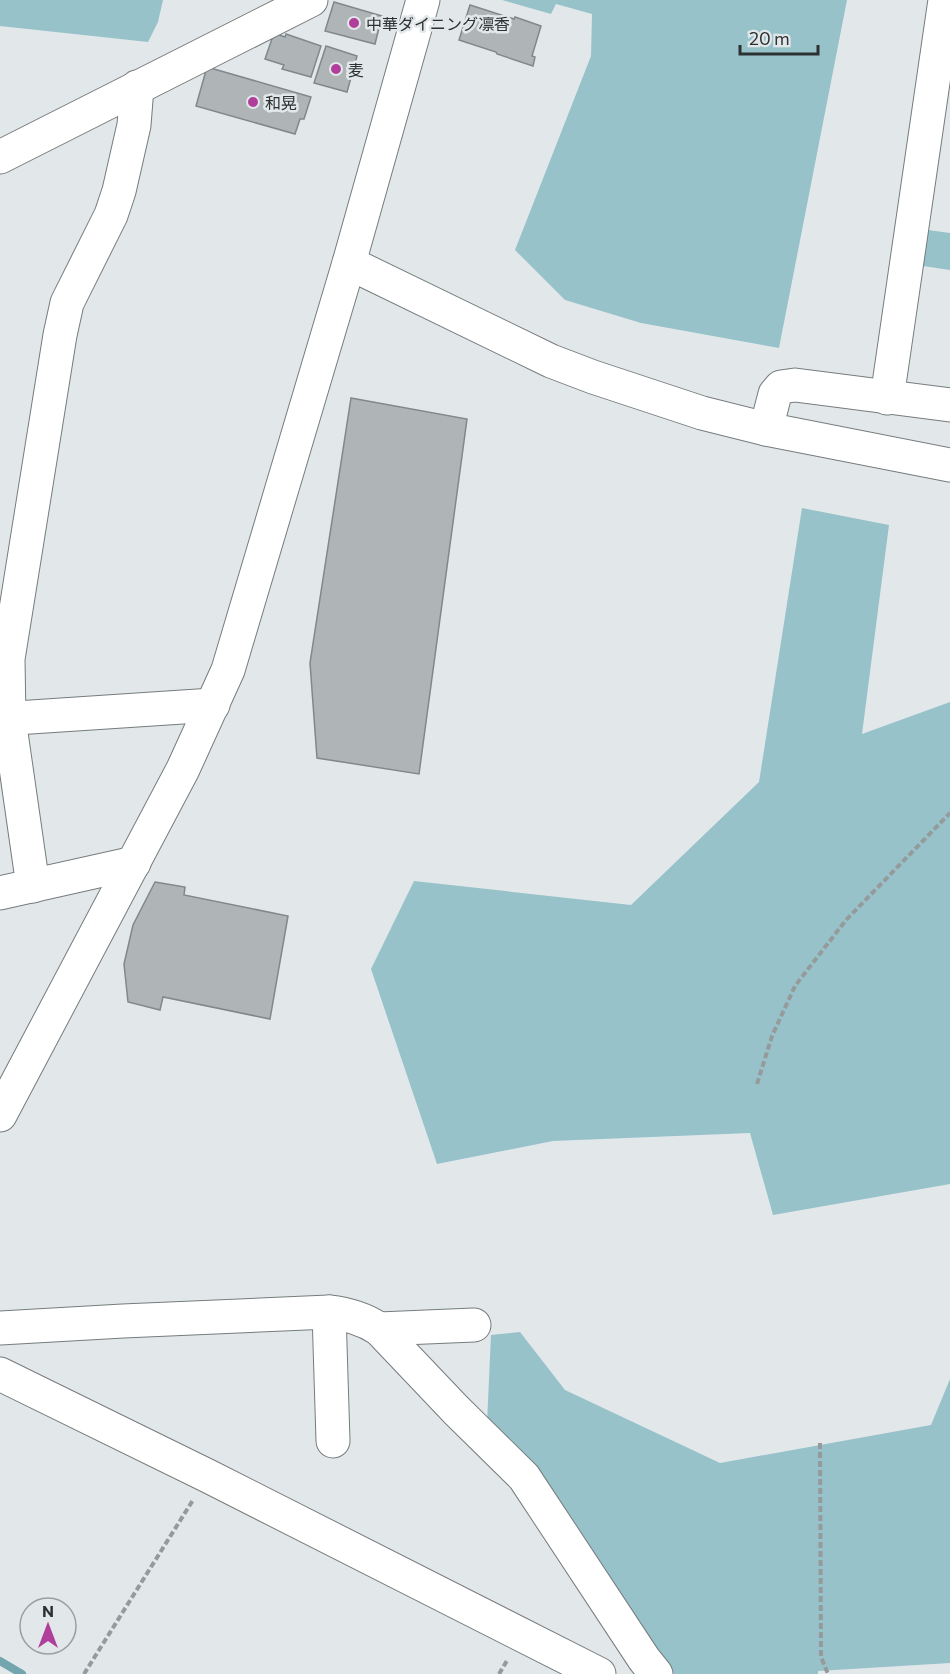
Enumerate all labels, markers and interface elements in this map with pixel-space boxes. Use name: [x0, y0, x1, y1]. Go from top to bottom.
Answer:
place label: 中華ダイニング凛香: [366, 14, 510, 33]
marker: 中華ダイニング凛香: [347, 16, 361, 30]
scale bar: [740, 18, 818, 56]
text: 20 m: [749, 27, 790, 49]
place label: 麦: [348, 60, 364, 79]
marker: 麦: [329, 62, 343, 76]
place label: 和晃: [265, 93, 297, 112]
marker: 和晃: [246, 95, 260, 109]
north arrow: [18, 1596, 78, 1656]
text: N: [42, 1601, 54, 1620]

